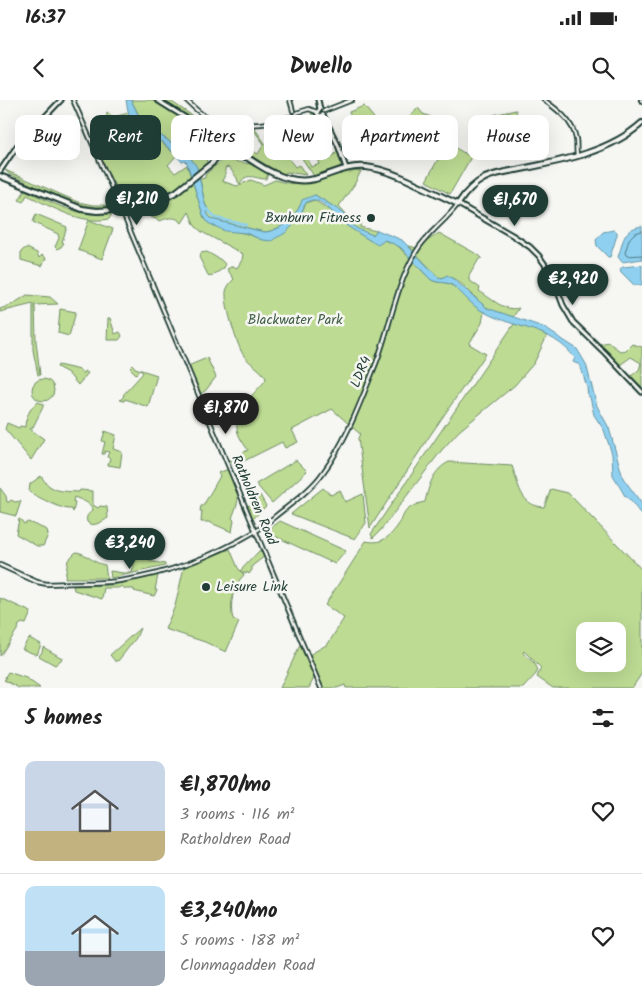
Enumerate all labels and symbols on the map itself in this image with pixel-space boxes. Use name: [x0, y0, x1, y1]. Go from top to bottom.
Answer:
pin: €1,210: [96, 184, 178, 226]
pin: €1,670: [474, 184, 556, 227]
place label: Bxnburn Fitness: [265, 207, 361, 229]
marker: Bxnburn Fitness: [365, 212, 377, 224]
pin: €2,920: [532, 264, 614, 306]
park label: Blackwater Park: [247, 309, 343, 331]
street label: LDR4: [345, 353, 377, 391]
pin: €1,870: [185, 392, 267, 435]
street label: Ratholdren Road: [225, 451, 283, 550]
pin: €3,240: [89, 528, 171, 570]
place label: Leisure Link: [216, 576, 288, 598]
marker: Leisure Link: [200, 581, 212, 593]

